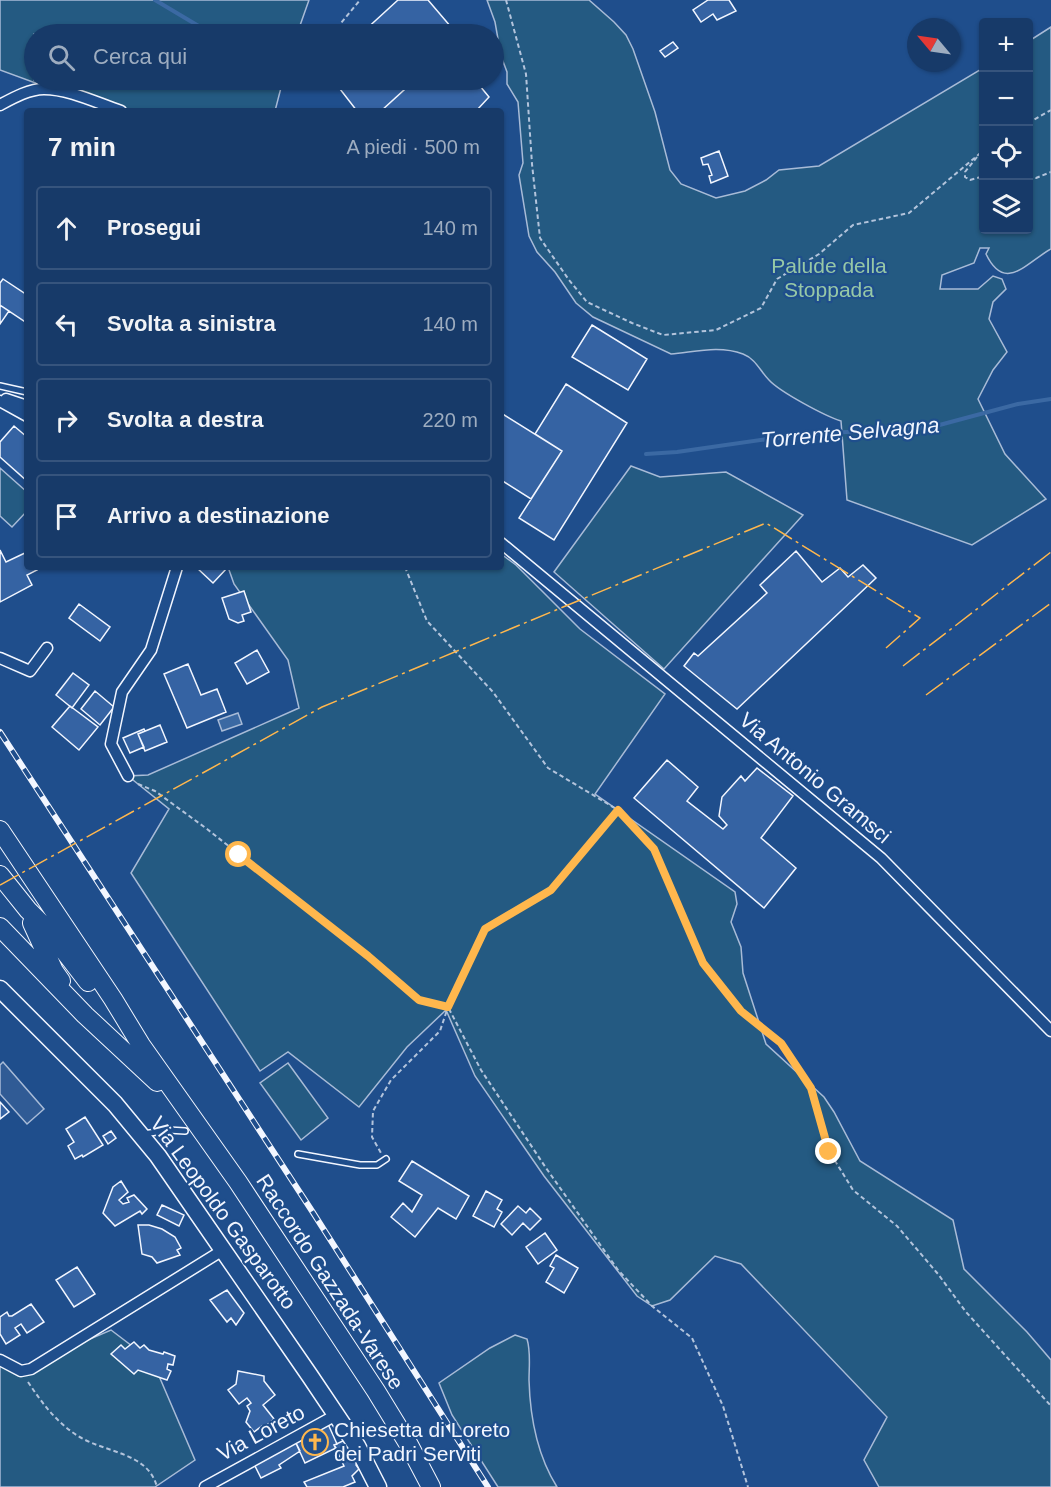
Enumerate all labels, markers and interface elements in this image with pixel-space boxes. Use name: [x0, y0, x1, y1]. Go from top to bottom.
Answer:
north arrow: [907, 18, 961, 72]
map controls: [979, 18, 1033, 234]
button: +: [979, 18, 1033, 72]
search box: [24, 24, 504, 90]
icon: search: [45, 41, 78, 74]
text: Cerca qui: [93, 44, 187, 69]
button: −: [979, 72, 1033, 126]
button: locate: [979, 126, 1033, 180]
text: 7 min: [48, 132, 116, 162]
text: A piedi · 500 m: [347, 136, 480, 158]
button: layers: [979, 180, 1033, 234]
icon: ahead: [50, 212, 83, 245]
text: Prosegui: [107, 215, 201, 240]
text: 140 m: [422, 217, 478, 239]
park label: Palude della Stoppada: [771, 254, 887, 301]
icon: left: [50, 308, 83, 341]
text: Svolta a sinistra: [107, 311, 276, 336]
text: 140 m: [422, 313, 478, 335]
icon: right: [50, 404, 83, 437]
text: Svolta a destra: [107, 407, 264, 432]
text: 220 m: [422, 409, 478, 431]
water label: Torrente Selvagna: [760, 412, 940, 453]
icon: arrive: [50, 500, 83, 533]
text: Arrivo a destinazione: [107, 503, 330, 528]
street label: Via Antonio Gramsci: [735, 708, 895, 847]
route start: [225, 841, 251, 867]
street label: Via Leopoldo Gasparotto: [146, 1112, 301, 1313]
route end: [815, 1138, 841, 1164]
street label: Raccordo Gazzada-Varese: [252, 1170, 409, 1394]
street label: Via Loreto: [213, 1400, 308, 1465]
place label: Chiesetta di Loreto dei Padri Serviti: [334, 1418, 510, 1465]
church icon: Chiesetta di Loreto dei Padri Serviti: [300, 1427, 330, 1457]

